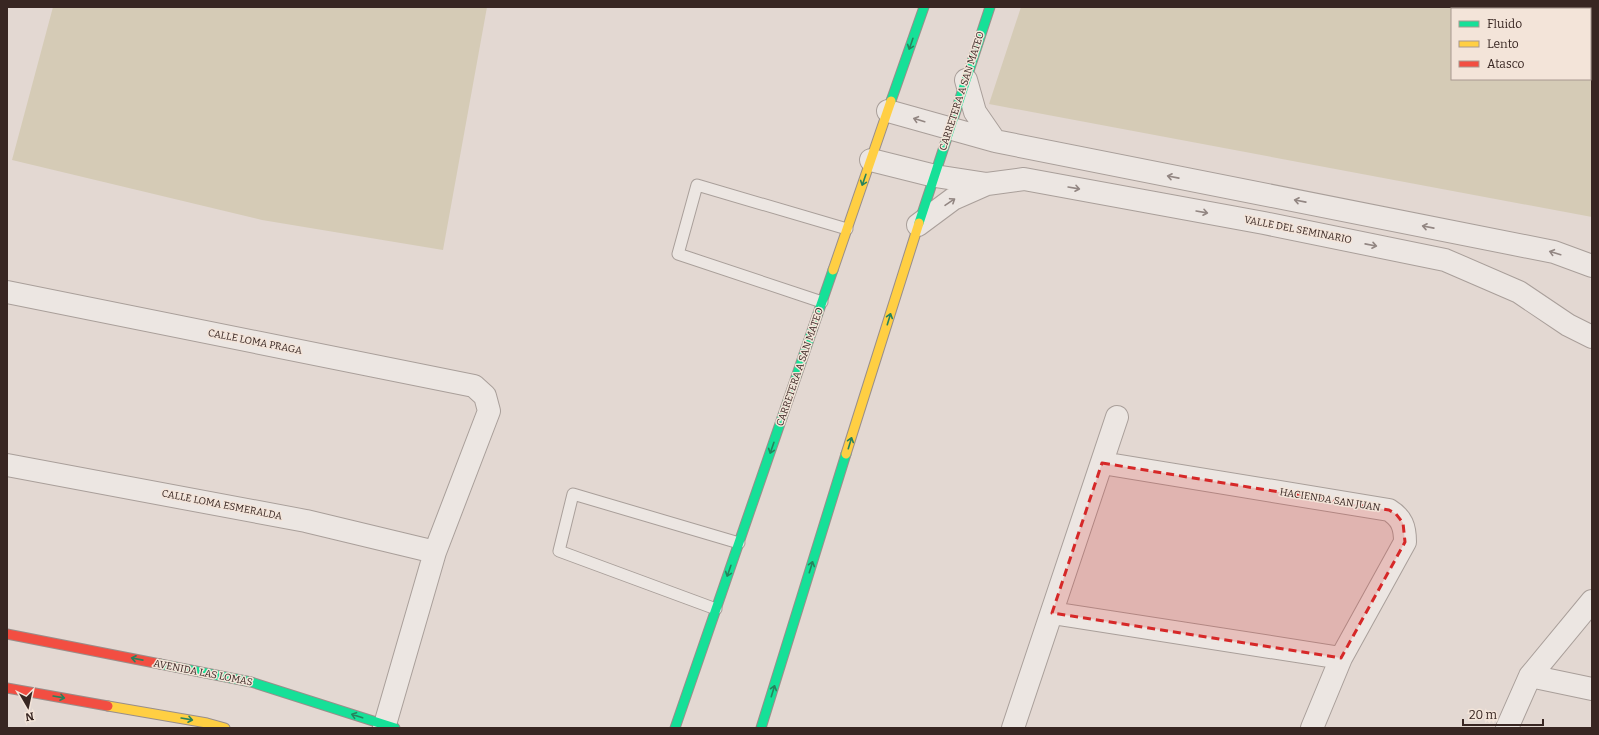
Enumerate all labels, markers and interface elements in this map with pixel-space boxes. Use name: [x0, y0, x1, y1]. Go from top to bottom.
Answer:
legend: [1451, 8, 1591, 80]
text: Fluido: [1487, 17, 1522, 31]
street label: CARRETERA A SAN MATEO: [937, 30, 987, 152]
one-way arrow: [907, 37, 915, 49]
text: Lento: [1487, 37, 1519, 51]
text: Atasco: [1487, 57, 1525, 71]
one-way arrow: [913, 116, 926, 123]
one-way arrow: [1167, 172, 1180, 180]
one-way arrow: [860, 173, 867, 186]
one-way arrow: [1067, 185, 1080, 193]
one-way arrow: [1294, 197, 1307, 205]
one-way arrow: [944, 198, 955, 206]
one-way arrow: [1195, 208, 1208, 216]
street label: VALLE DEL SEMINARIO: [1243, 214, 1353, 246]
one-way arrow: [1422, 222, 1435, 230]
one-way arrow: [1364, 241, 1377, 249]
one-way arrow: [1549, 249, 1562, 256]
street label: CARRETERA A SAN MATEO: [774, 306, 826, 428]
one-way arrow: [886, 312, 893, 325]
street label: CALLE LOMA PRAGA: [207, 327, 304, 357]
one-way arrow: [847, 436, 854, 449]
one-way arrow: [767, 442, 775, 454]
street label: HACIENDA SAN JUAN: [1279, 486, 1381, 514]
street label: CALLE LOMA ESMERALDA: [161, 487, 284, 523]
one-way arrow: [808, 561, 816, 573]
one-way arrow: [725, 565, 733, 577]
one-way arrow: [131, 655, 144, 663]
street label: AVENIDA LAS LOMAS: [152, 658, 254, 688]
one-way arrow: [770, 684, 777, 697]
north arrow: [8, 687, 48, 727]
one-way arrow: [52, 693, 65, 701]
scale bar: [1463, 701, 1543, 727]
text: 20 m: [1469, 708, 1498, 722]
text: N: [24, 709, 35, 724]
one-way arrow: [351, 712, 364, 719]
one-way arrow: [180, 716, 193, 724]

